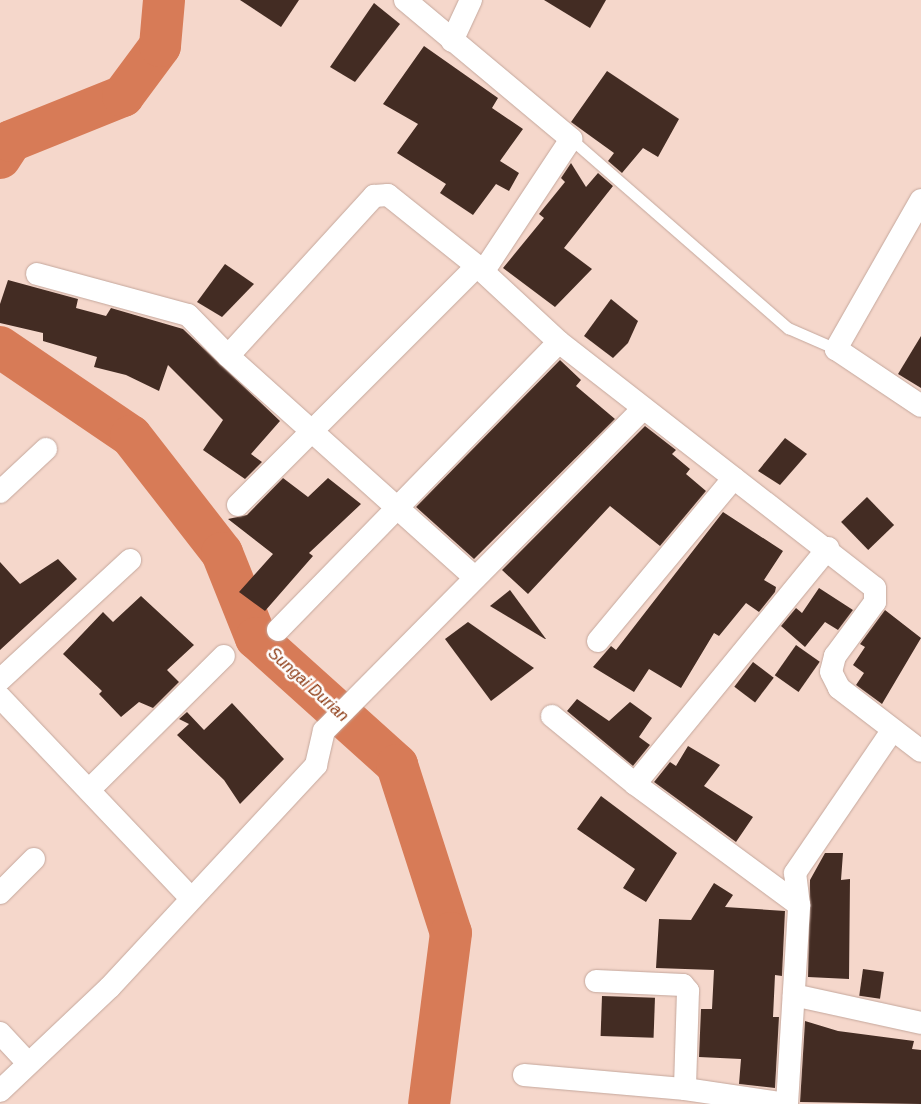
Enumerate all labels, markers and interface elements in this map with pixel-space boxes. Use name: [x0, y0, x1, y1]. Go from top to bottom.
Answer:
water label: Sungai Durian: [264, 644, 352, 726]

